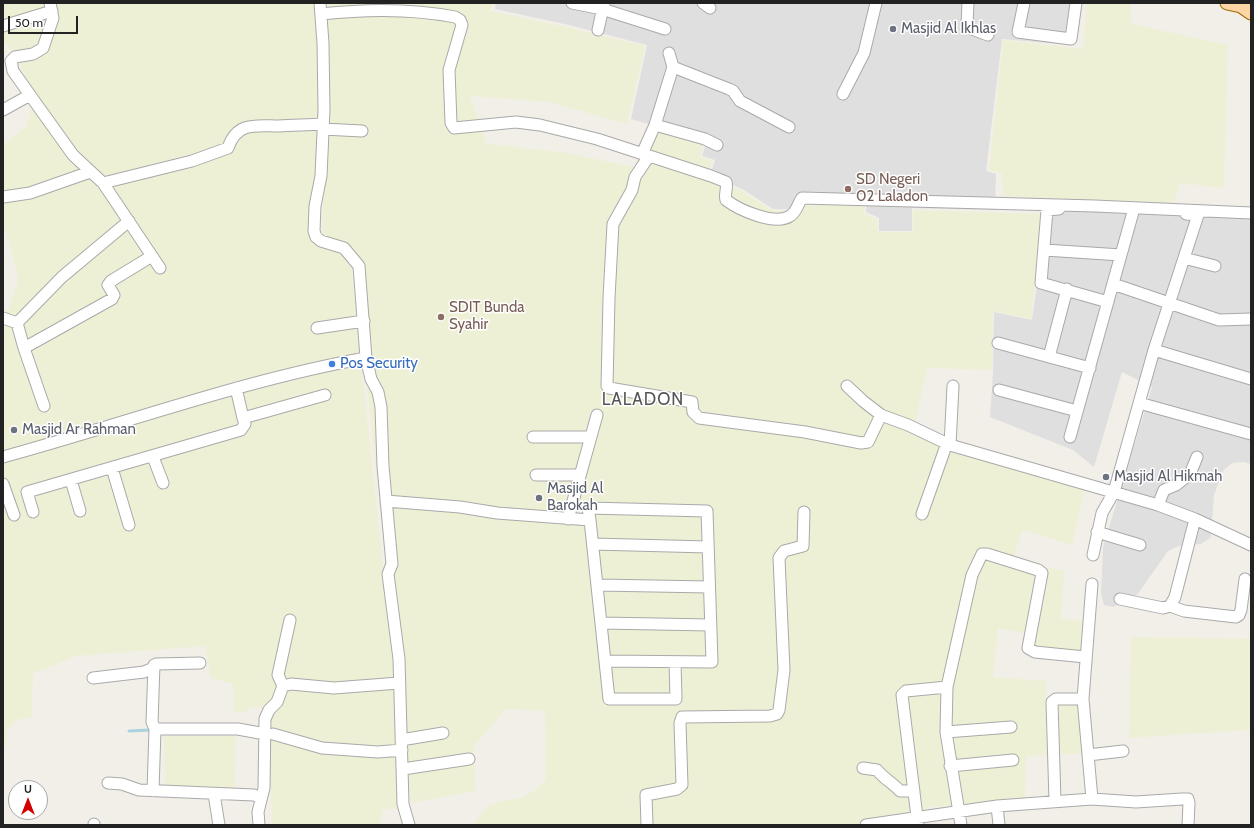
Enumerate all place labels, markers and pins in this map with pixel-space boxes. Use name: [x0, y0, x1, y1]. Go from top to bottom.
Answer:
place label: Masjid Al Ikhlas: [901, 20, 996, 38]
marker: Masjid Al Ikhlas: [888, 24, 898, 34]
place label: SD Negeri 02 Laladon: [856, 171, 928, 206]
marker: SD Negeri 02 Laladon: [843, 184, 853, 194]
place label: SDIT Bunda Syahir: [449, 299, 525, 334]
marker: SDIT Bunda Syahir: [436, 312, 446, 322]
place label: Pos Security: [340, 355, 418, 373]
marker: Pos Security: [327, 359, 337, 369]
place label: Masjid Ar Rahman: [22, 421, 136, 439]
marker: Masjid Ar Rahman: [9, 425, 19, 435]
place label: Masjid Al Hikmah: [1114, 468, 1222, 486]
marker: Masjid Al Hikmah: [1101, 472, 1111, 482]
place label: Masjid Al Barokah: [547, 480, 603, 515]
marker: Masjid Al Barokah: [534, 493, 544, 503]

